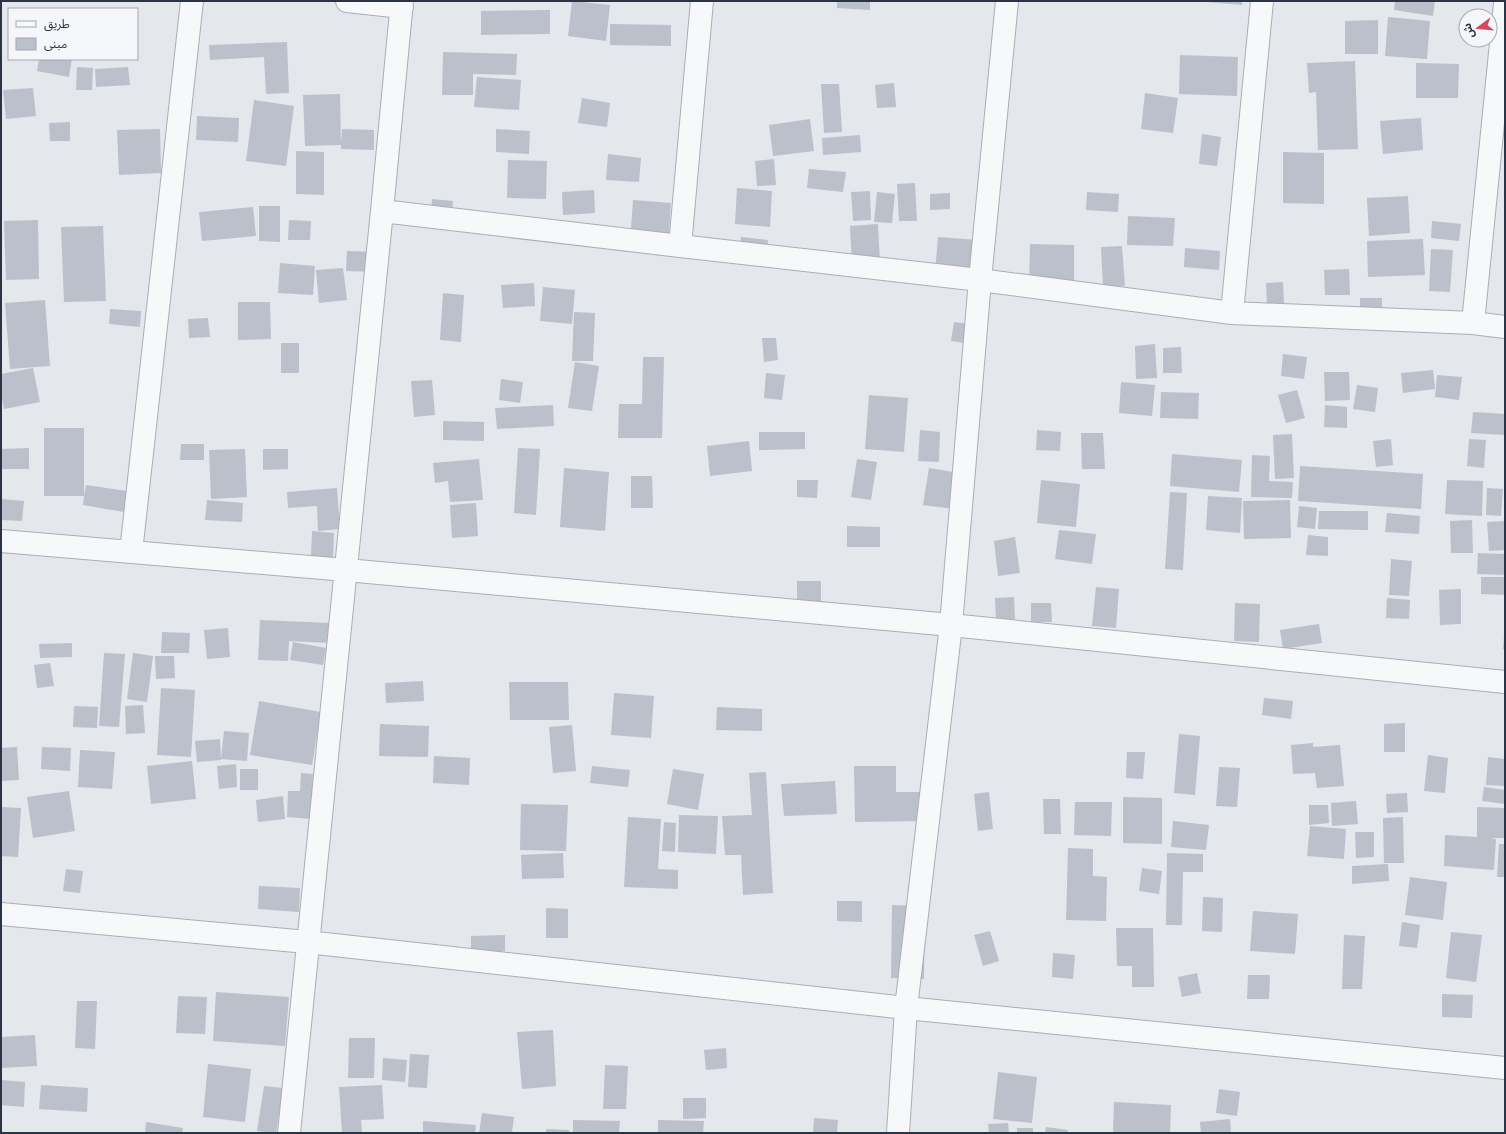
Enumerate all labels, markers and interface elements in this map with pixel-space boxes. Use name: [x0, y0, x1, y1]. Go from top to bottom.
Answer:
legend: [8, 8, 138, 60]
north arrow: [1458, 8, 1498, 48]
text: طريق: [44, 16, 70, 32]
text: ش: [1460, 22, 1477, 40]
text: مبنى: [44, 36, 67, 52]

